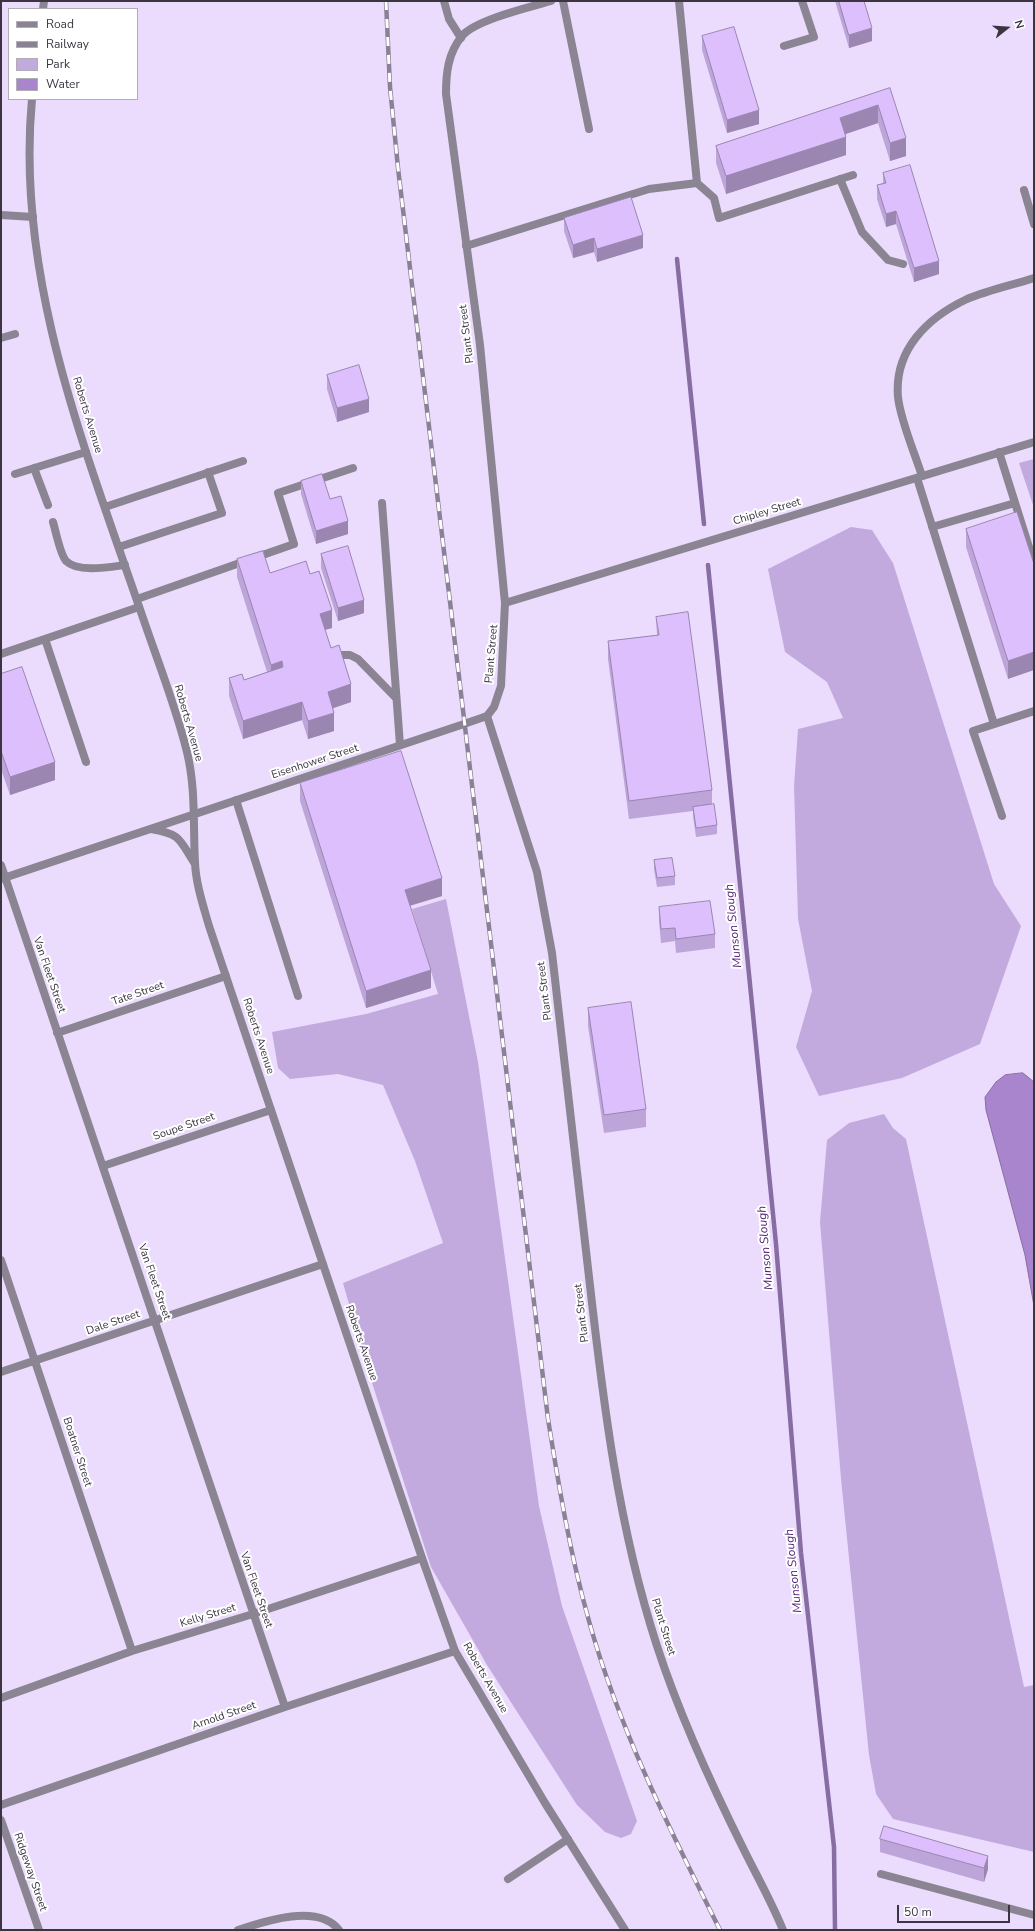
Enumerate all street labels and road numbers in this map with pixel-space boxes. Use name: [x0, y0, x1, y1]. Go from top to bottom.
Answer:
street label: Plant Street: [457, 304, 477, 364]
street label: Roberts Avenue: [69, 375, 105, 455]
street label: Chipley Street: [732, 495, 802, 529]
street label: Plant Street: [483, 624, 501, 684]
street label: Roberts Avenue: [171, 683, 205, 763]
street label: Eisenhower Street: [270, 742, 360, 782]
street label: Van Fleet Street: [30, 935, 68, 1015]
street label: Plant Street: [535, 961, 555, 1021]
street label: Tate Street: [110, 979, 166, 1009]
street label: Roberts Avenue: [239, 996, 277, 1076]
street label: Soupe Street: [152, 1110, 216, 1144]
street label: Van Fleet Street: [135, 1242, 173, 1322]
street label: Plant Street: [572, 1283, 592, 1343]
street label: Roberts Avenue: [342, 1303, 380, 1383]
street label: Dale Street: [84, 1308, 142, 1338]
street label: Boatner Street: [60, 1416, 94, 1488]
street label: Van Fleet Street: [237, 1550, 275, 1630]
street label: Plant Street: [648, 1597, 678, 1657]
street label: Kelly Street: [179, 1601, 237, 1631]
street label: Roberts Avenue: [459, 1640, 511, 1716]
street label: Arnold Street: [190, 1699, 258, 1733]
street label: Ridgeway Street: [10, 1831, 50, 1913]

